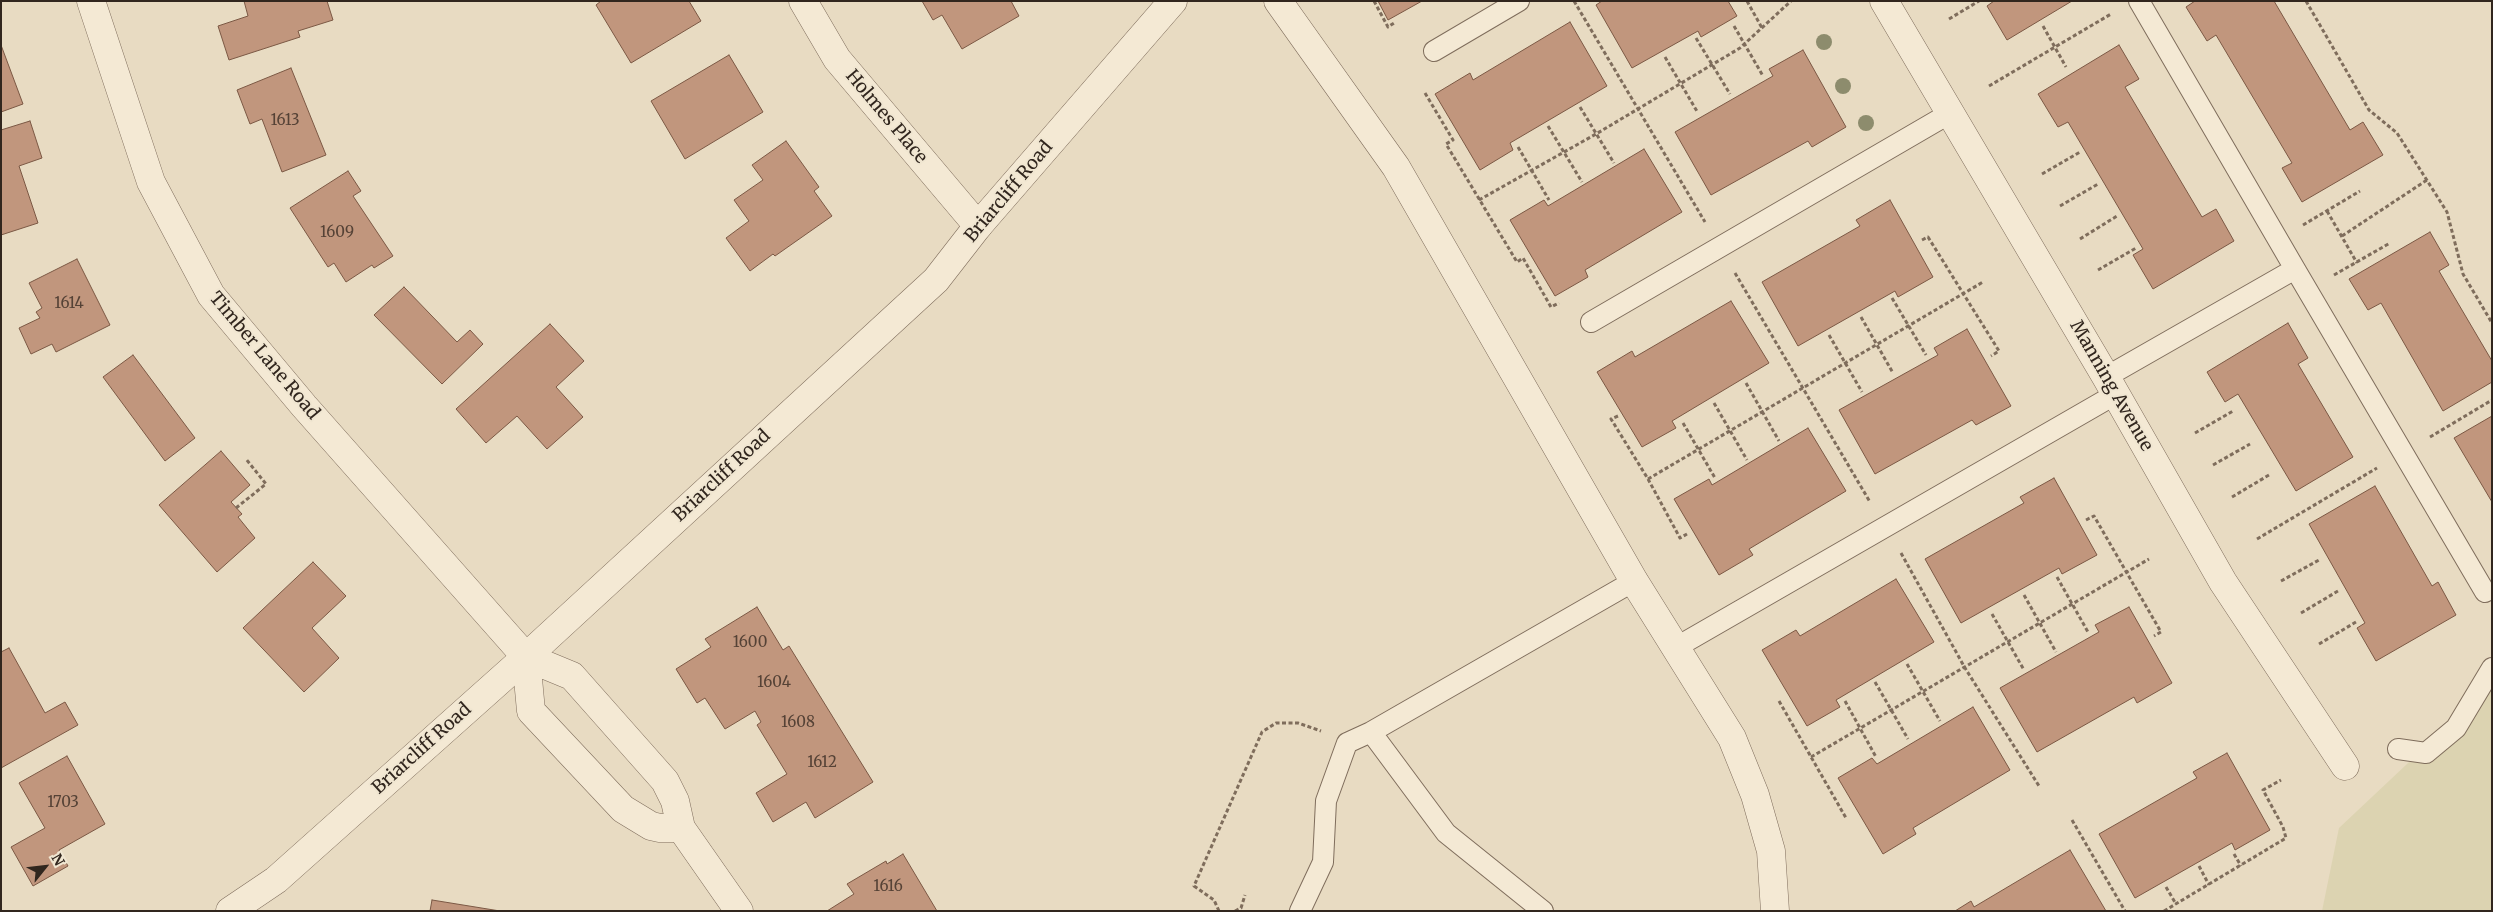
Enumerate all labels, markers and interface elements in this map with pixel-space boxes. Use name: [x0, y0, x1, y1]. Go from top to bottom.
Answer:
street label: Holmes Place: [841, 66, 931, 168]
house number: 1613: [270, 112, 300, 130]
street label: Briarcliff Road: [960, 137, 1058, 247]
house number: 1609: [320, 224, 354, 242]
street label: Timber Lane Road: [204, 288, 324, 424]
house number: 1614: [54, 295, 84, 313]
street label: Manning Avenue: [2065, 317, 2157, 455]
street label: Briarcliff Road: [669, 425, 775, 527]
house number: 1600: [733, 634, 767, 652]
house number: 1604: [757, 674, 791, 692]
street label: Briarcliff Road: [368, 699, 476, 799]
house number: 1608: [781, 714, 815, 732]
house number: 1612: [807, 754, 837, 772]
house number: 1703: [47, 794, 79, 812]
north arrow: [20, 842, 70, 892]
text: N: [48, 851, 69, 869]
house number: 1616: [873, 878, 903, 896]

